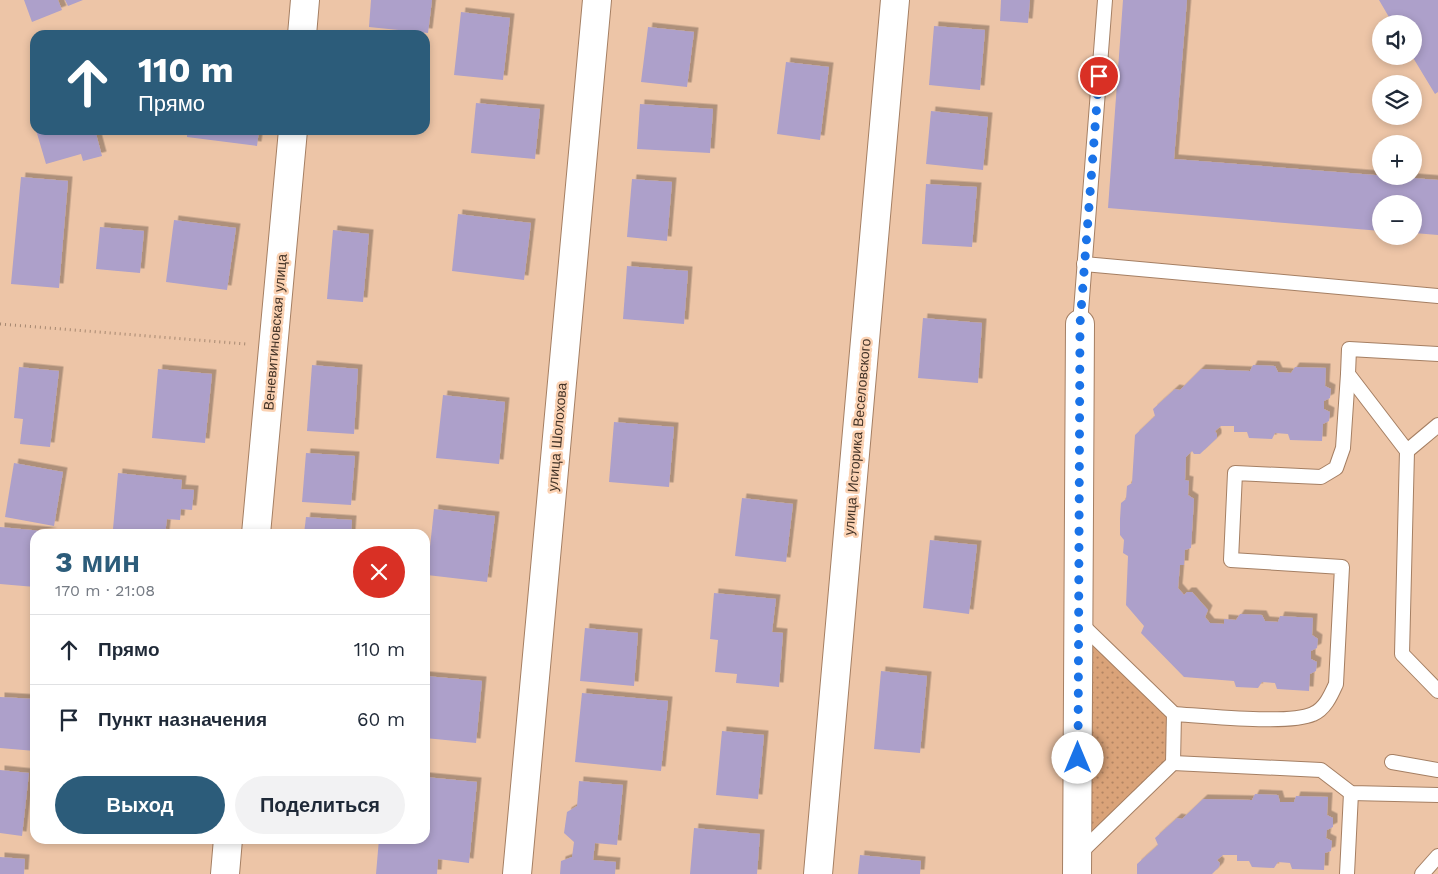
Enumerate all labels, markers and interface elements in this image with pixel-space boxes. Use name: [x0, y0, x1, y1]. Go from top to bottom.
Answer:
map controls: [1372, 15, 1422, 245]
button: sound: [1372, 15, 1422, 65]
text: 110 m: [138, 49, 234, 91]
icon: ahead: [55, 50, 120, 115]
pin: [1078, 55, 1120, 97]
icon: arrive: [1085, 62, 1113, 90]
button: layers: [1372, 75, 1422, 125]
text: Прямо: [138, 91, 205, 116]
button: +: [1372, 135, 1422, 185]
button: −: [1372, 195, 1422, 245]
street label: Веневитиновская улица: [260, 253, 290, 411]
street label: улица Историка Веселовского: [840, 338, 874, 536]
street label: улица Шолохова: [544, 382, 570, 492]
text: 3 мин: [55, 544, 140, 579]
button: close: [353, 546, 405, 598]
text: 170 m · 21:08: [55, 581, 155, 600]
icon: ahead: [55, 636, 83, 664]
text: Прямо: [98, 638, 160, 661]
text: 110 m: [354, 638, 405, 661]
icon: arrive: [55, 706, 83, 734]
text: Пункт назначения: [98, 708, 267, 731]
text: 60 m: [357, 708, 405, 731]
position arrow: [1051, 731, 1103, 783]
button: Выход: [55, 776, 225, 834]
button: Поделиться: [235, 776, 405, 834]

